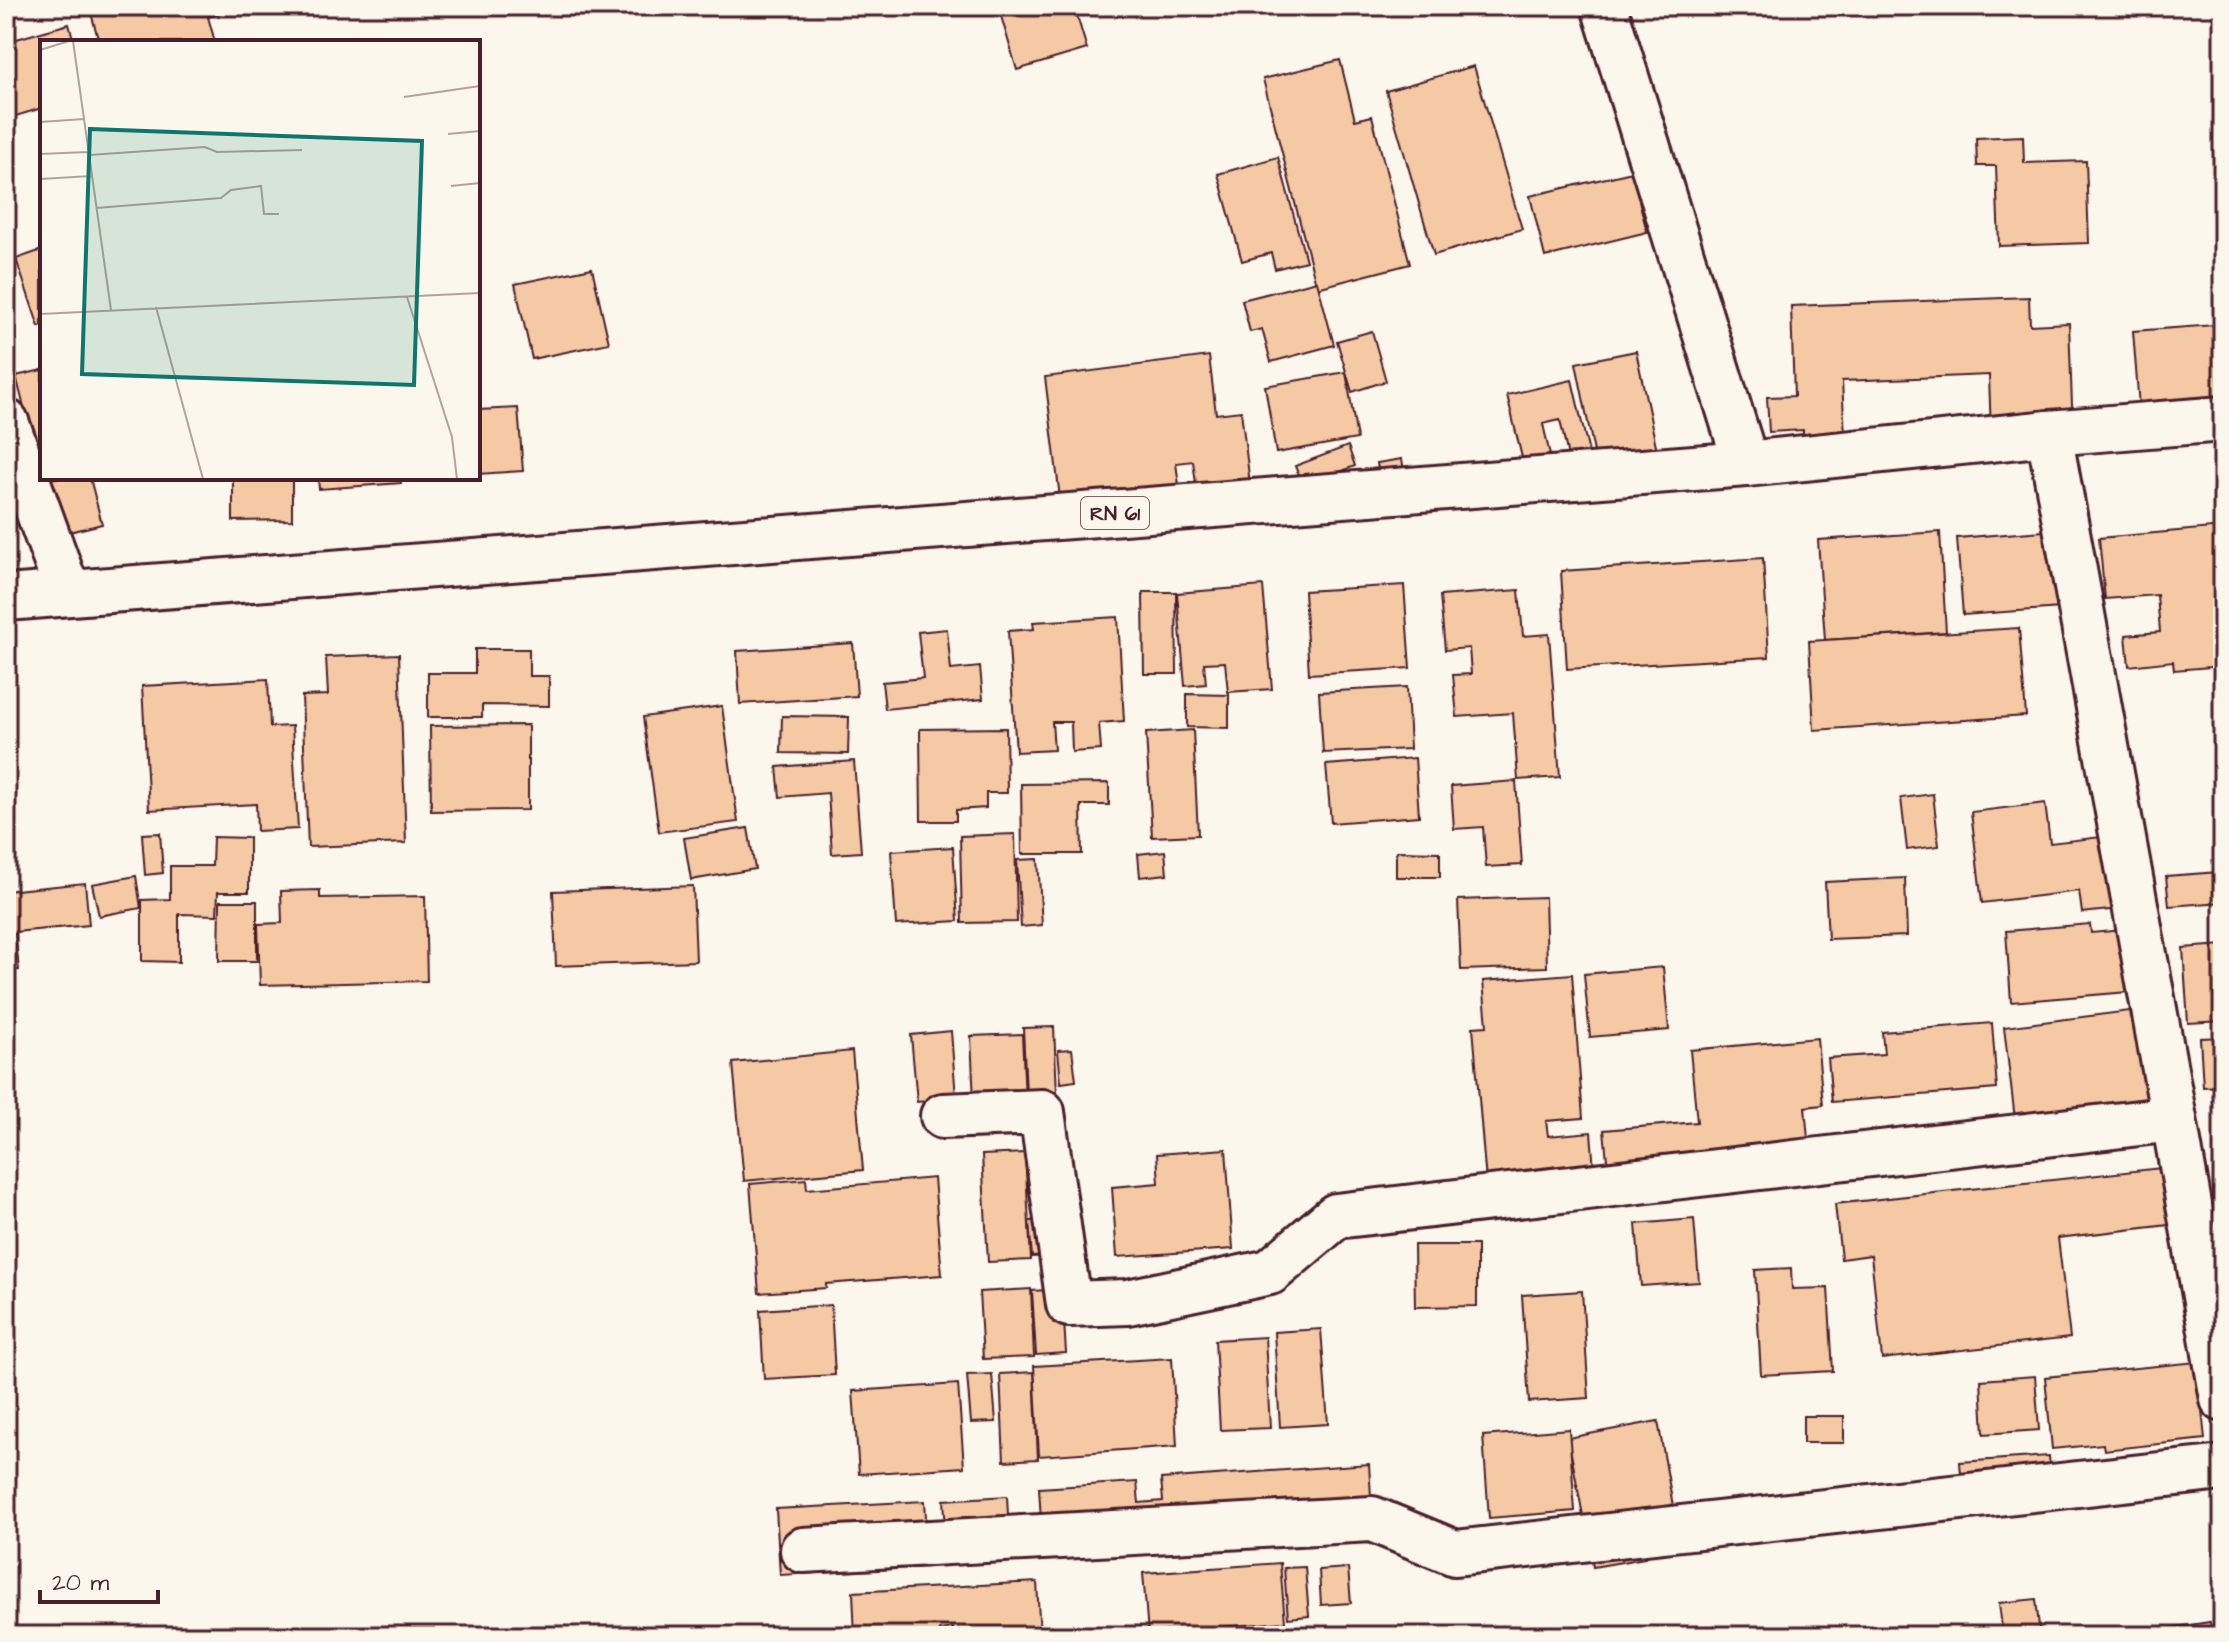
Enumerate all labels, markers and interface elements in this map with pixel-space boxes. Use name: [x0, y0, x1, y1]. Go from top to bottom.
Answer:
inset map: [40, 40, 480, 480]
road number: RN 61: [1081, 497, 1149, 529]
scale bar: [40, 1554, 158, 1604]
text: 20 m: [52, 1566, 109, 1600]

